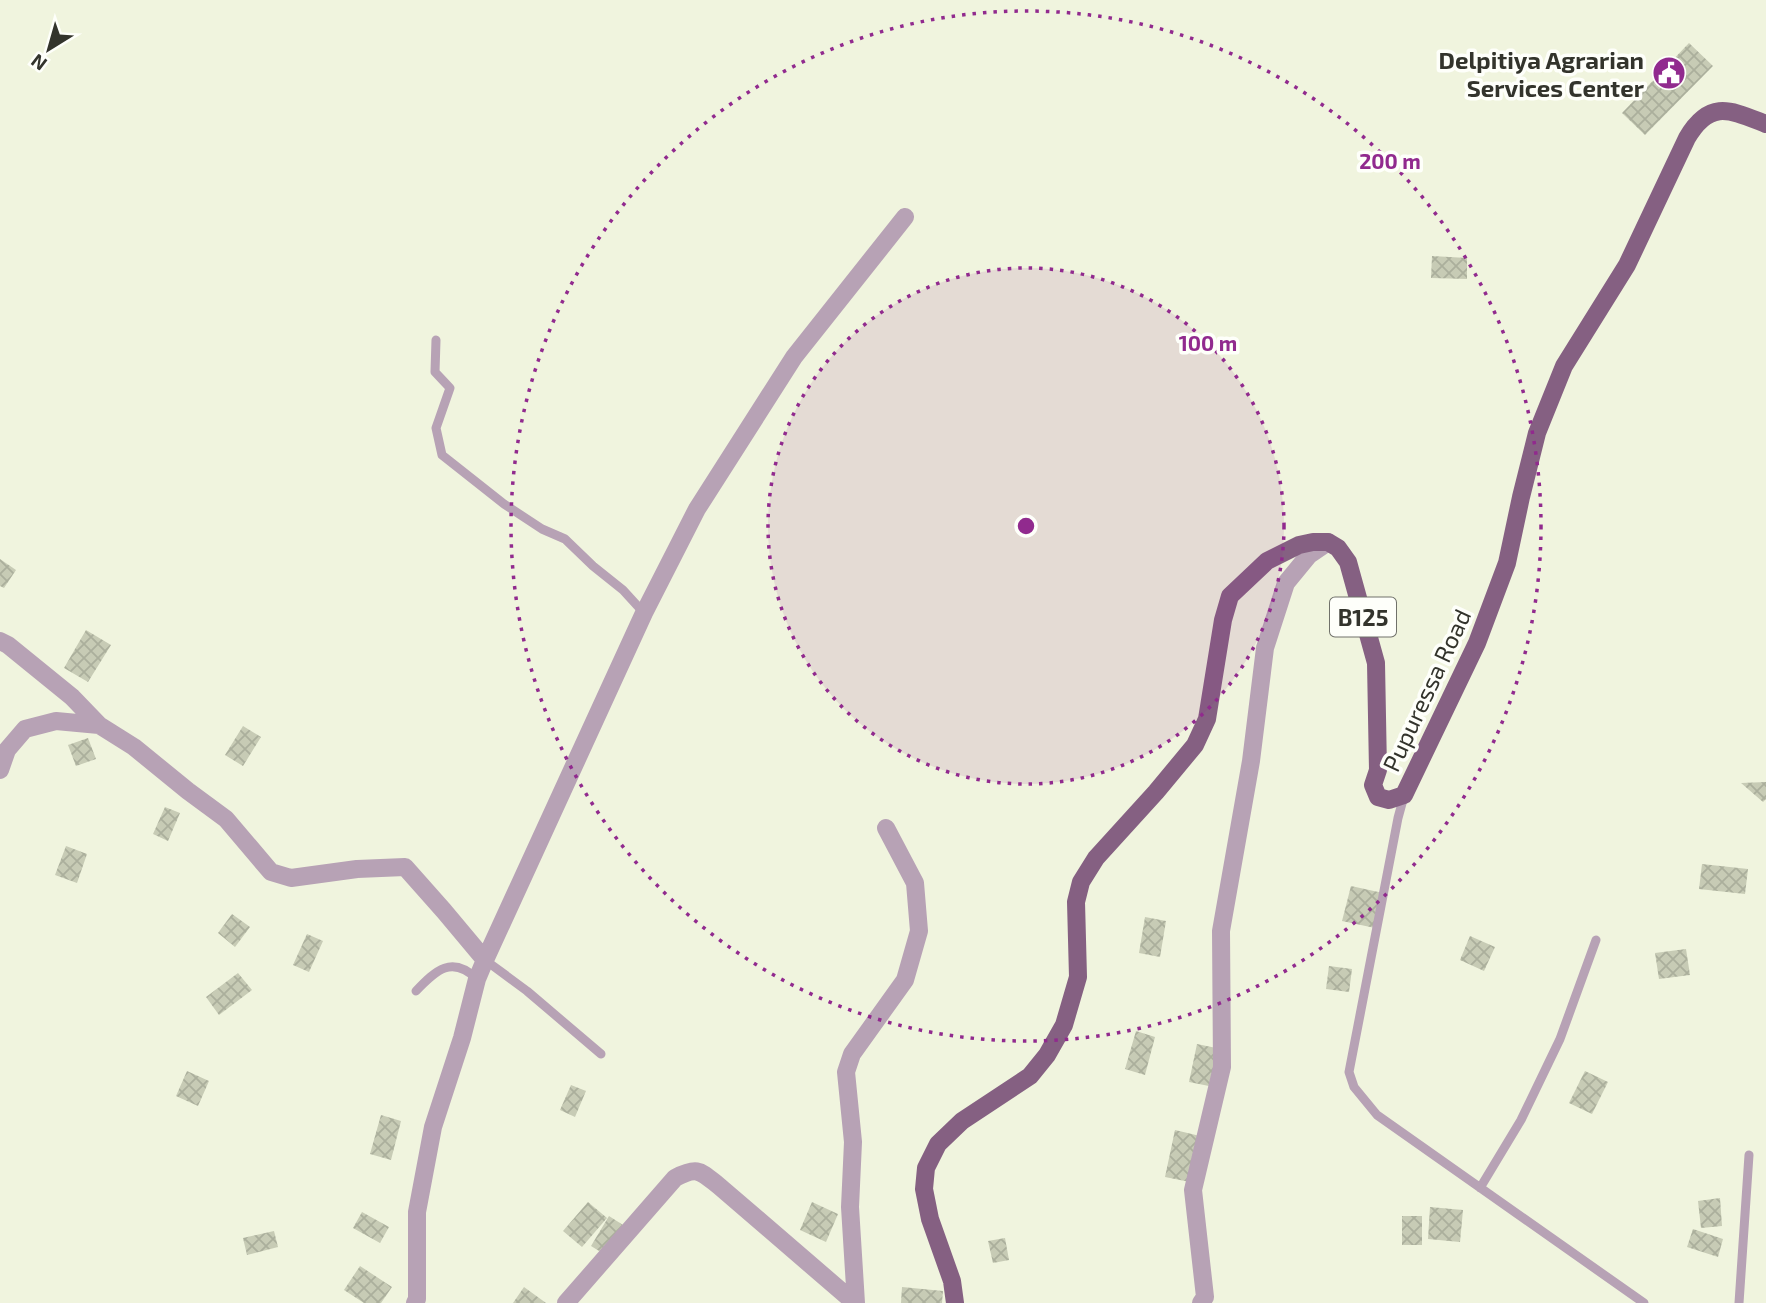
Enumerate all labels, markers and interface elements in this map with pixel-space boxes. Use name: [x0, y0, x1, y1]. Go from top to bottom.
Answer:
north arrow: [14, 14, 84, 84]
place label: Delpitiya Agrarian Services Center: [1439, 45, 1645, 102]
text: N: [26, 50, 51, 76]
public building icon: Delpitiya Agrarian Services Center: [1650, 54, 1688, 92]
text: 200 m: [1359, 148, 1421, 173]
text: 100 m: [1179, 330, 1237, 355]
centre of rings: [1014, 514, 1038, 538]
road number: B125: [1330, 597, 1396, 636]
street label: Pupuressa Road: [1376, 604, 1476, 776]

